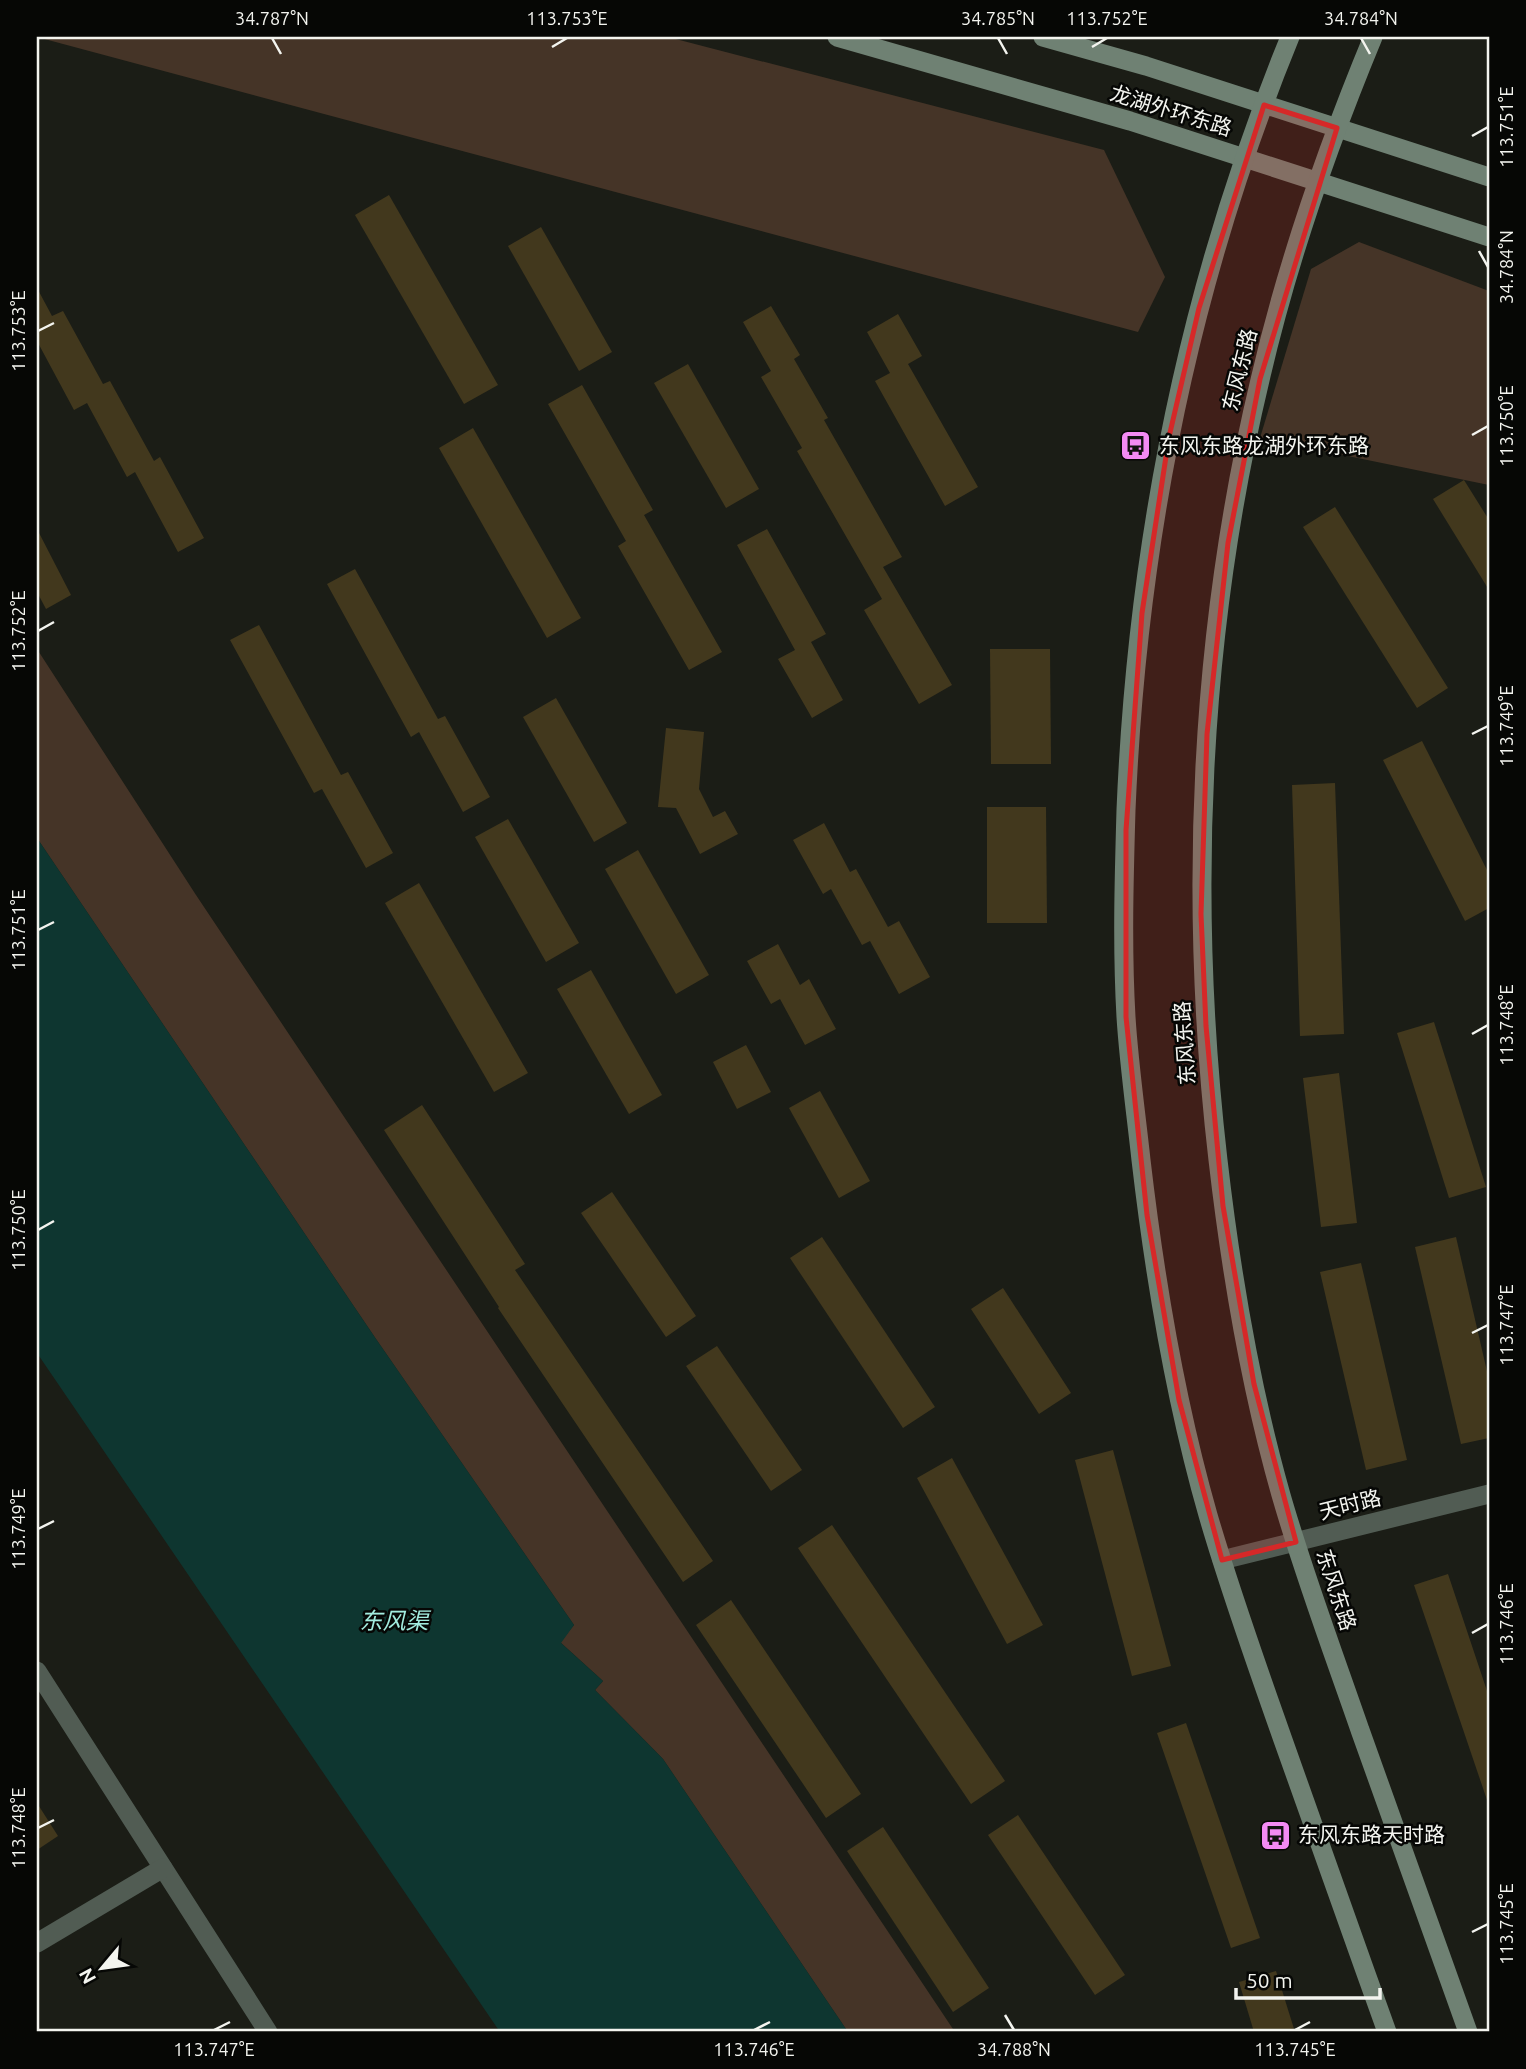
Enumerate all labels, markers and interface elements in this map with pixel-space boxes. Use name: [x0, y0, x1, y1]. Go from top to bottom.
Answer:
text: 34.787°N: [235, 8, 309, 28]
text: 113.753°E: [526, 8, 608, 28]
text: 34.785°N: [961, 8, 1035, 28]
text: 113.752°E: [1066, 8, 1148, 28]
text: 34.784°N: [1324, 8, 1398, 28]
street label: 龙湖外环东路: [1108, 80, 1235, 140]
text: 113.751°E: [1496, 86, 1516, 168]
text: 34.784°N: [1496, 230, 1516, 304]
text: 113.753°E: [8, 290, 28, 372]
street label: 东风东路: [1217, 326, 1261, 413]
text: 113.750°E: [1496, 385, 1516, 467]
bus stop icon: 东风东路龙湖外环东路: [1119, 429, 1153, 463]
place label: 东风东路龙湖外环东路: [1159, 433, 1369, 457]
text: 113.752°E: [8, 590, 28, 672]
text: 113.749°E: [1496, 685, 1516, 767]
text: 113.751°E: [8, 889, 28, 971]
text: 113.748°E: [1496, 984, 1516, 1066]
street label: 东风东路: [1169, 1000, 1199, 1086]
text: 113.750°E: [8, 1189, 28, 1271]
text: 113.747°E: [1496, 1284, 1516, 1366]
street label: 天时路: [1316, 1485, 1383, 1523]
text: 113.749°E: [8, 1488, 28, 1570]
street label: 东风东路: [1313, 1546, 1361, 1633]
text: 113.746°E: [1496, 1583, 1516, 1665]
water label: 东风渠: [360, 1608, 432, 1633]
text: 113.748°E: [8, 1787, 28, 1869]
bus stop icon: 东风东路天时路: [1258, 1818, 1292, 1852]
place label: 东风东路天时路: [1298, 1822, 1445, 1846]
text: 113.745°E: [1496, 1883, 1516, 1965]
north arrow: [66, 1932, 136, 2002]
scale bar: [1236, 1957, 1379, 2001]
text: N: [74, 1965, 100, 1988]
text: 50 m: [1246, 1968, 1293, 1992]
text: 113.747°E: [173, 2039, 255, 2059]
text: 113.746°E: [713, 2039, 795, 2059]
text: 34.788°N: [977, 2039, 1051, 2059]
text: 113.745°E: [1254, 2039, 1336, 2059]

